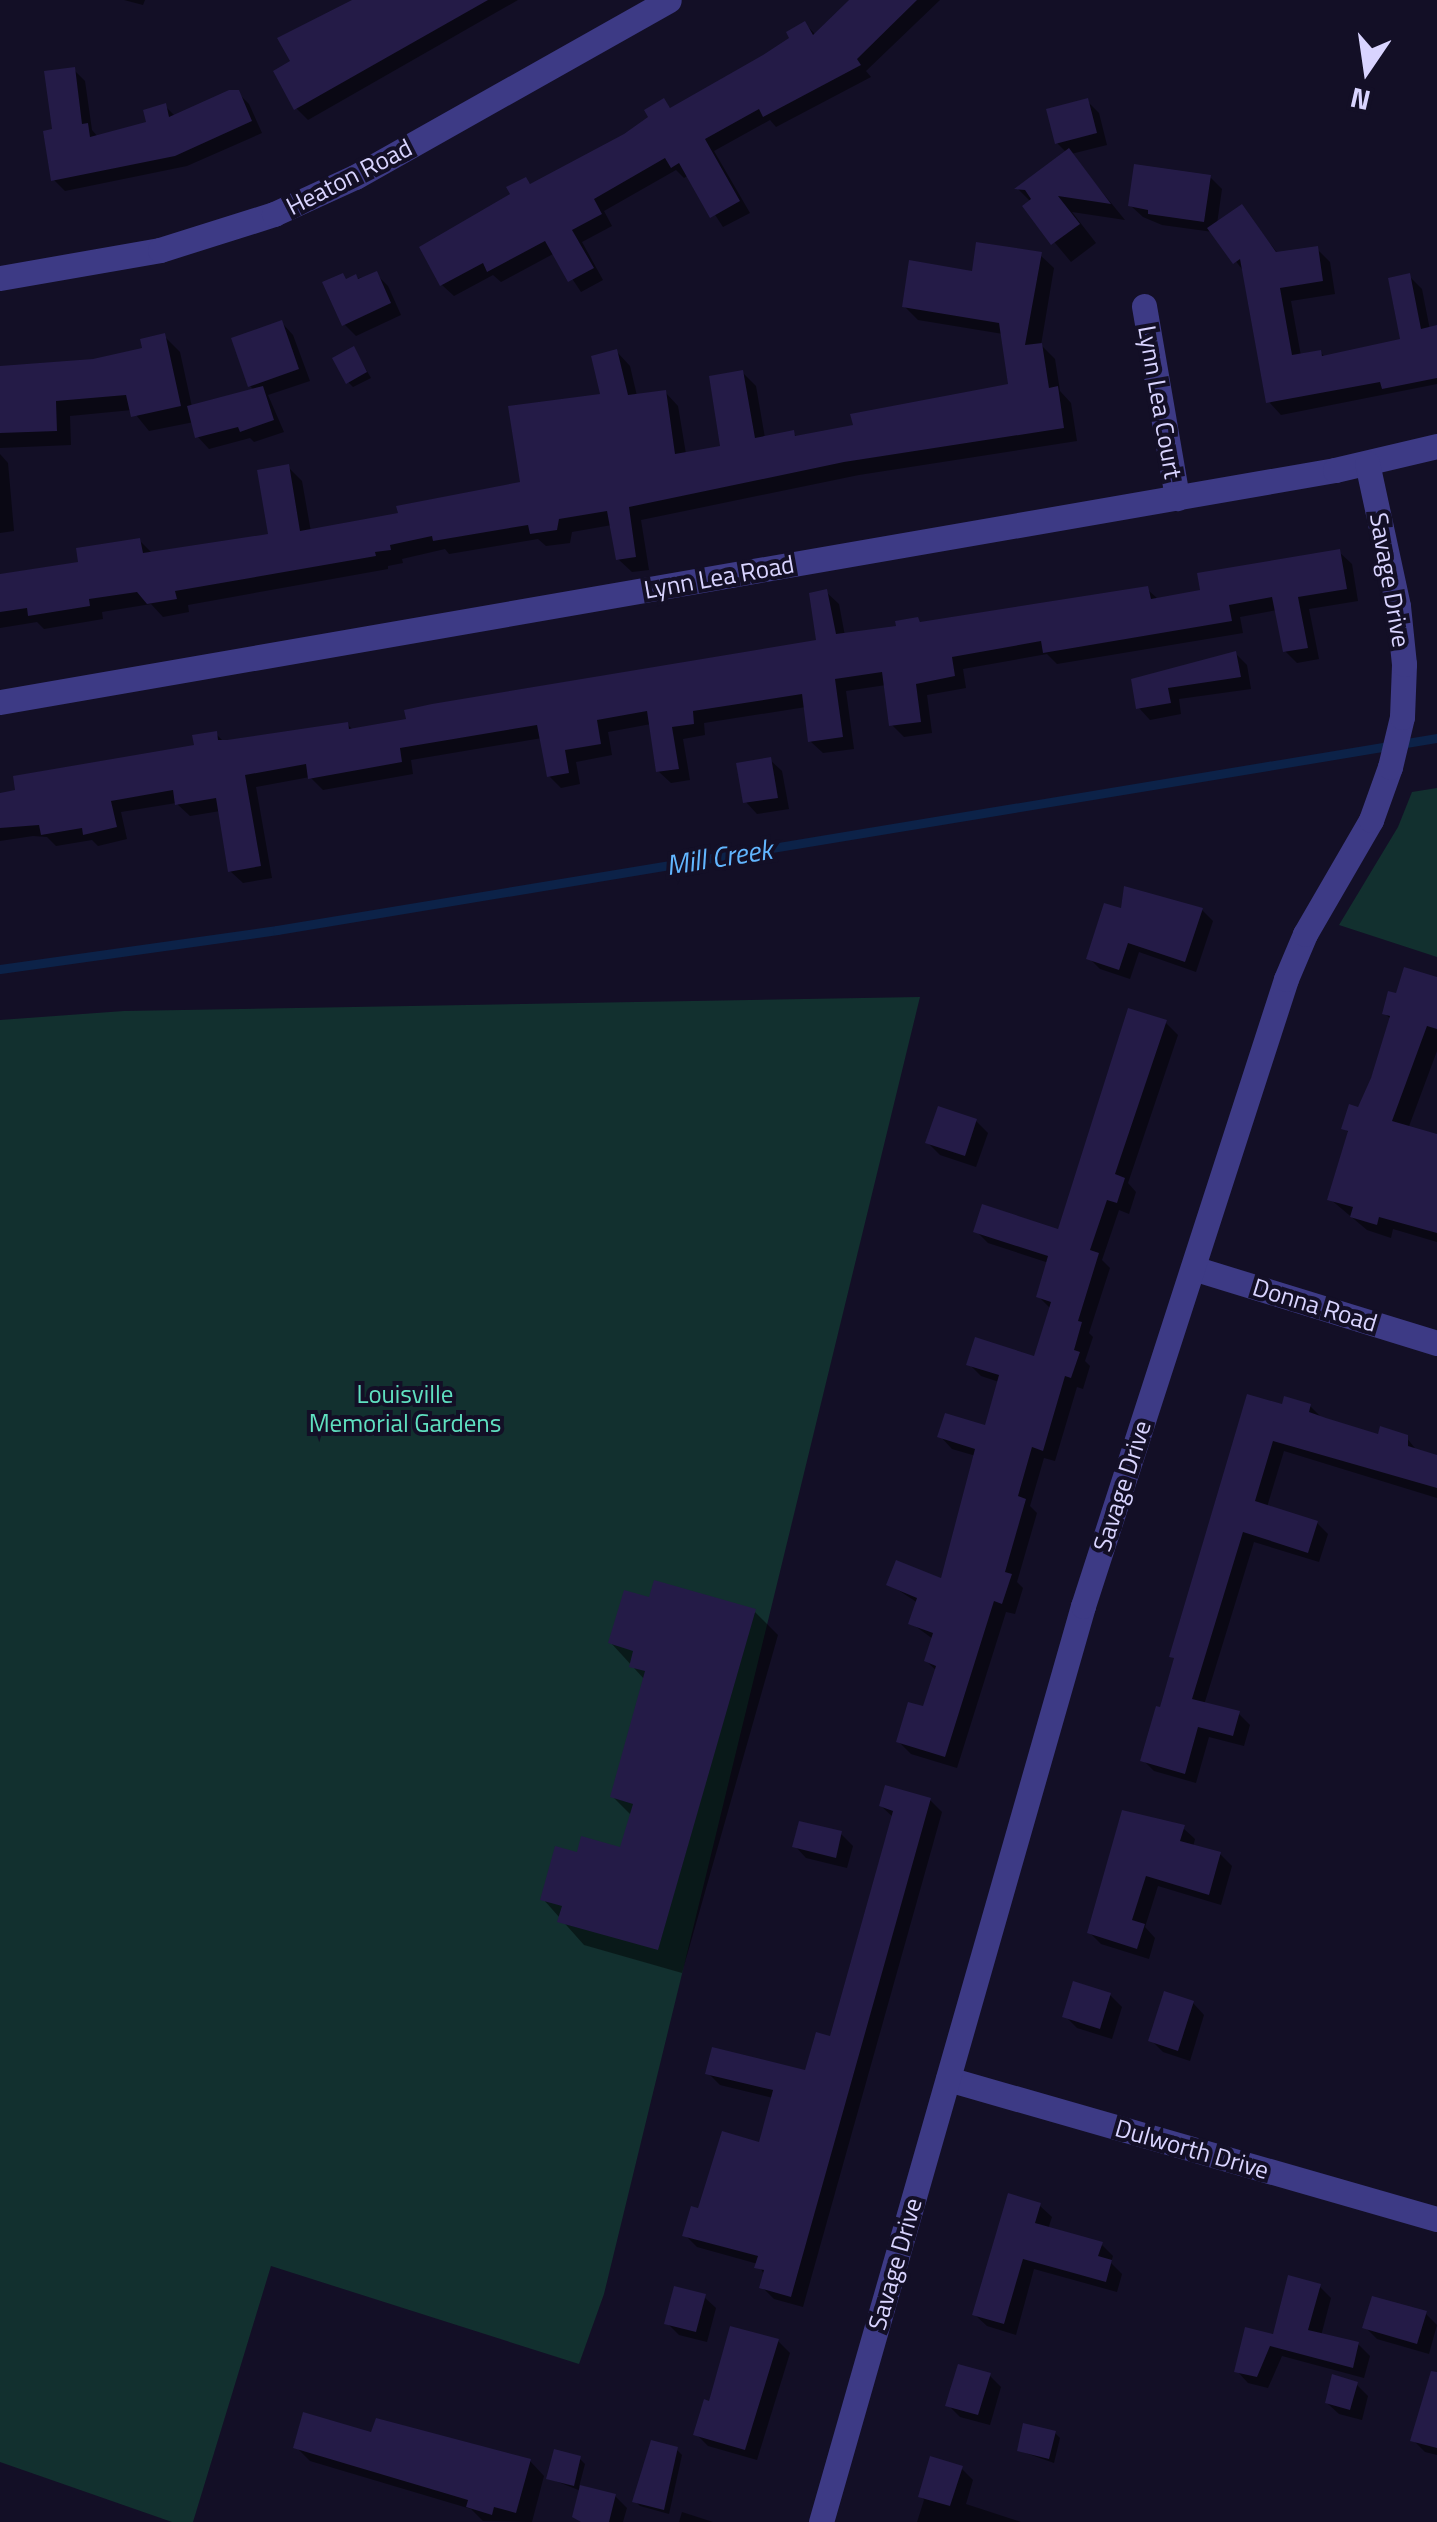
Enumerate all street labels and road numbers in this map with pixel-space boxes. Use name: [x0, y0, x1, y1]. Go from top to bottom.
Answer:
street label: Heaton Road: [281, 133, 417, 221]
street label: Lynn Lea Court: [1132, 323, 1188, 481]
street label: Savage Drive: [1363, 510, 1417, 650]
street label: Lynn Lea Road: [642, 549, 796, 605]
street label: Donna Road: [1249, 1272, 1381, 1338]
street label: Savage Drive: [1087, 1417, 1157, 1555]
street label: Dulworth Drive: [1112, 2113, 1272, 2185]
street label: Savage Drive: [862, 2195, 928, 2333]

